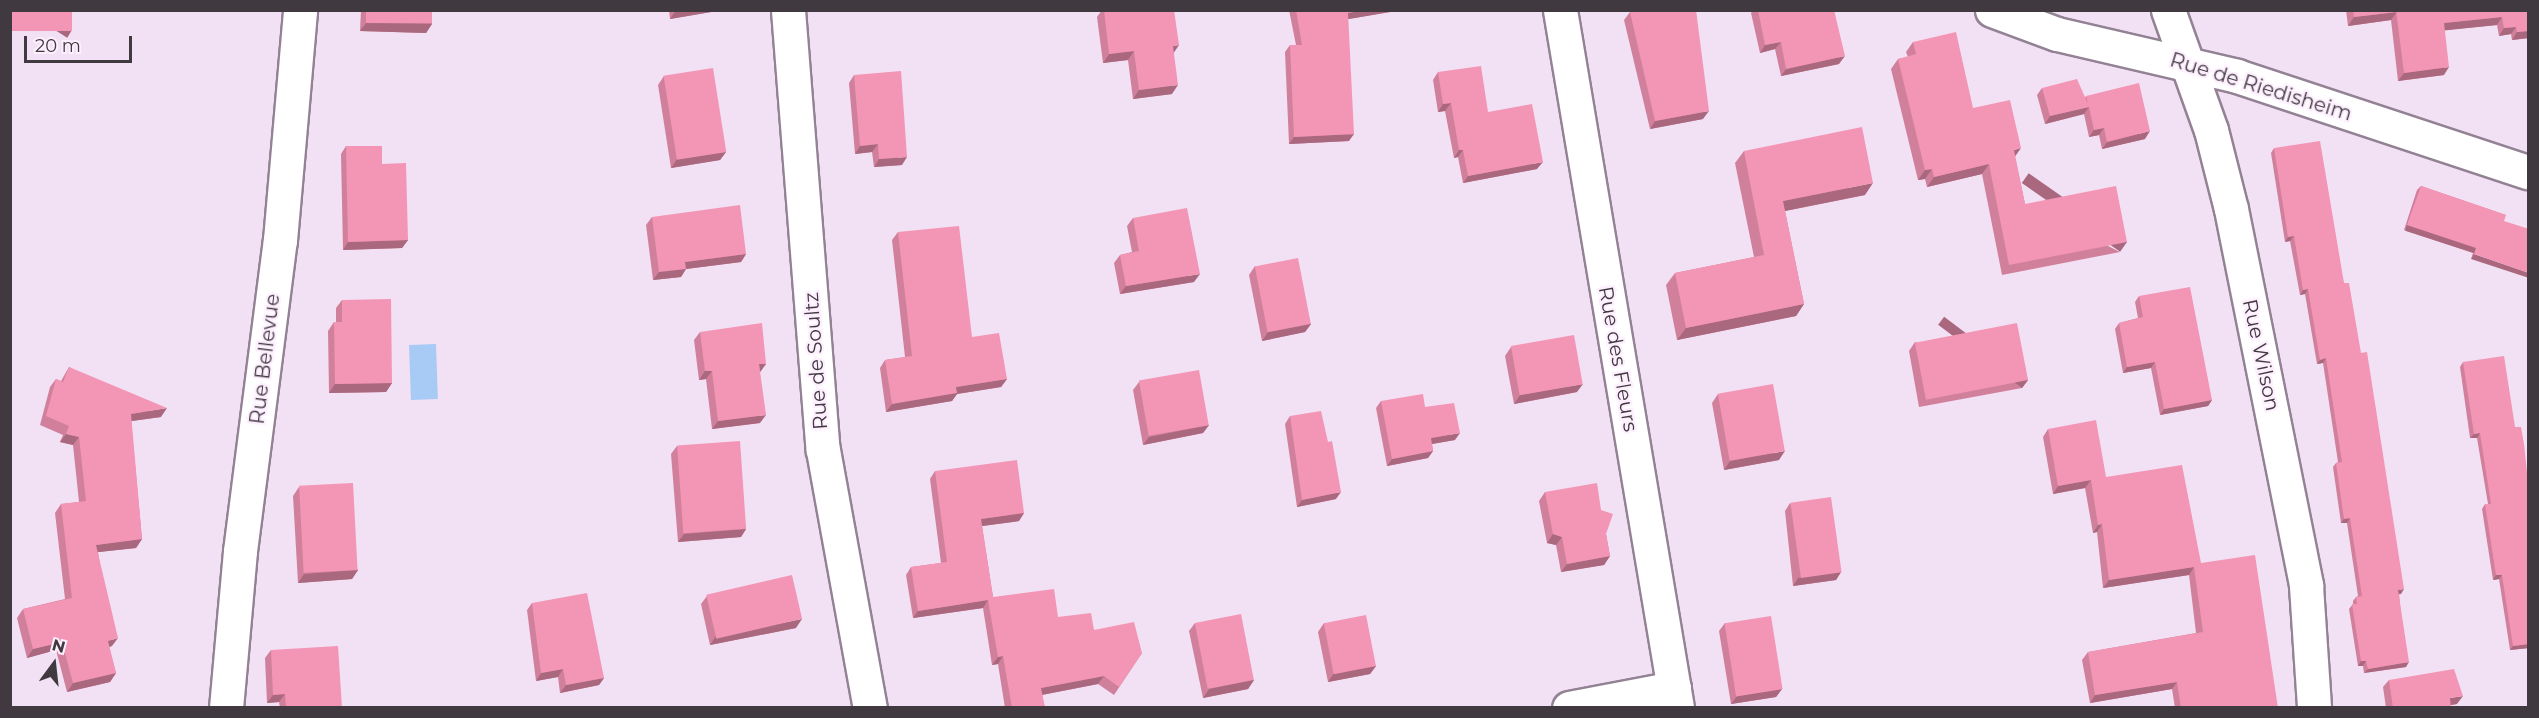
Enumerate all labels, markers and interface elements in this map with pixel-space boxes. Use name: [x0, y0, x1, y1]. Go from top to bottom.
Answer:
scale bar: [27, 24, 135, 62]
text: 20 m: [35, 35, 81, 57]
street label: Rue de Riedisheim: [2167, 48, 2355, 126]
street label: Rue des Fleurs: [1593, 284, 1643, 434]
street label: Rue de Soultz: [799, 291, 833, 431]
street label: Rue Bellevue: [245, 292, 285, 426]
street label: Rue Wilson: [2237, 297, 2285, 413]
north arrow: [24, 634, 84, 694]
text: N: [50, 635, 67, 657]

